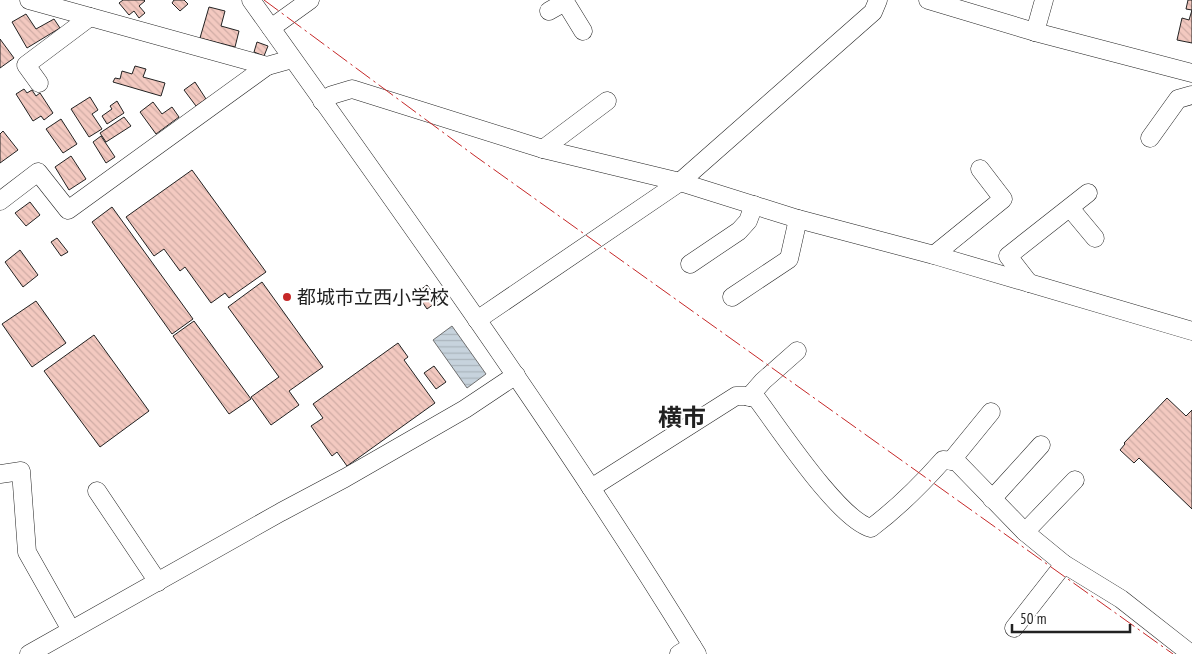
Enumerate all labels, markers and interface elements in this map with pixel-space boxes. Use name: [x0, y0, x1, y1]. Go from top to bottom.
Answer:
place label: 都城市立西小学校: [297, 285, 449, 309]
marker: 都城市立西小学校: [281, 291, 293, 303]
district label: 横市: [658, 402, 706, 433]
scale bar: [1012, 602, 1130, 634]
text: 50 m: [1020, 609, 1046, 628]

